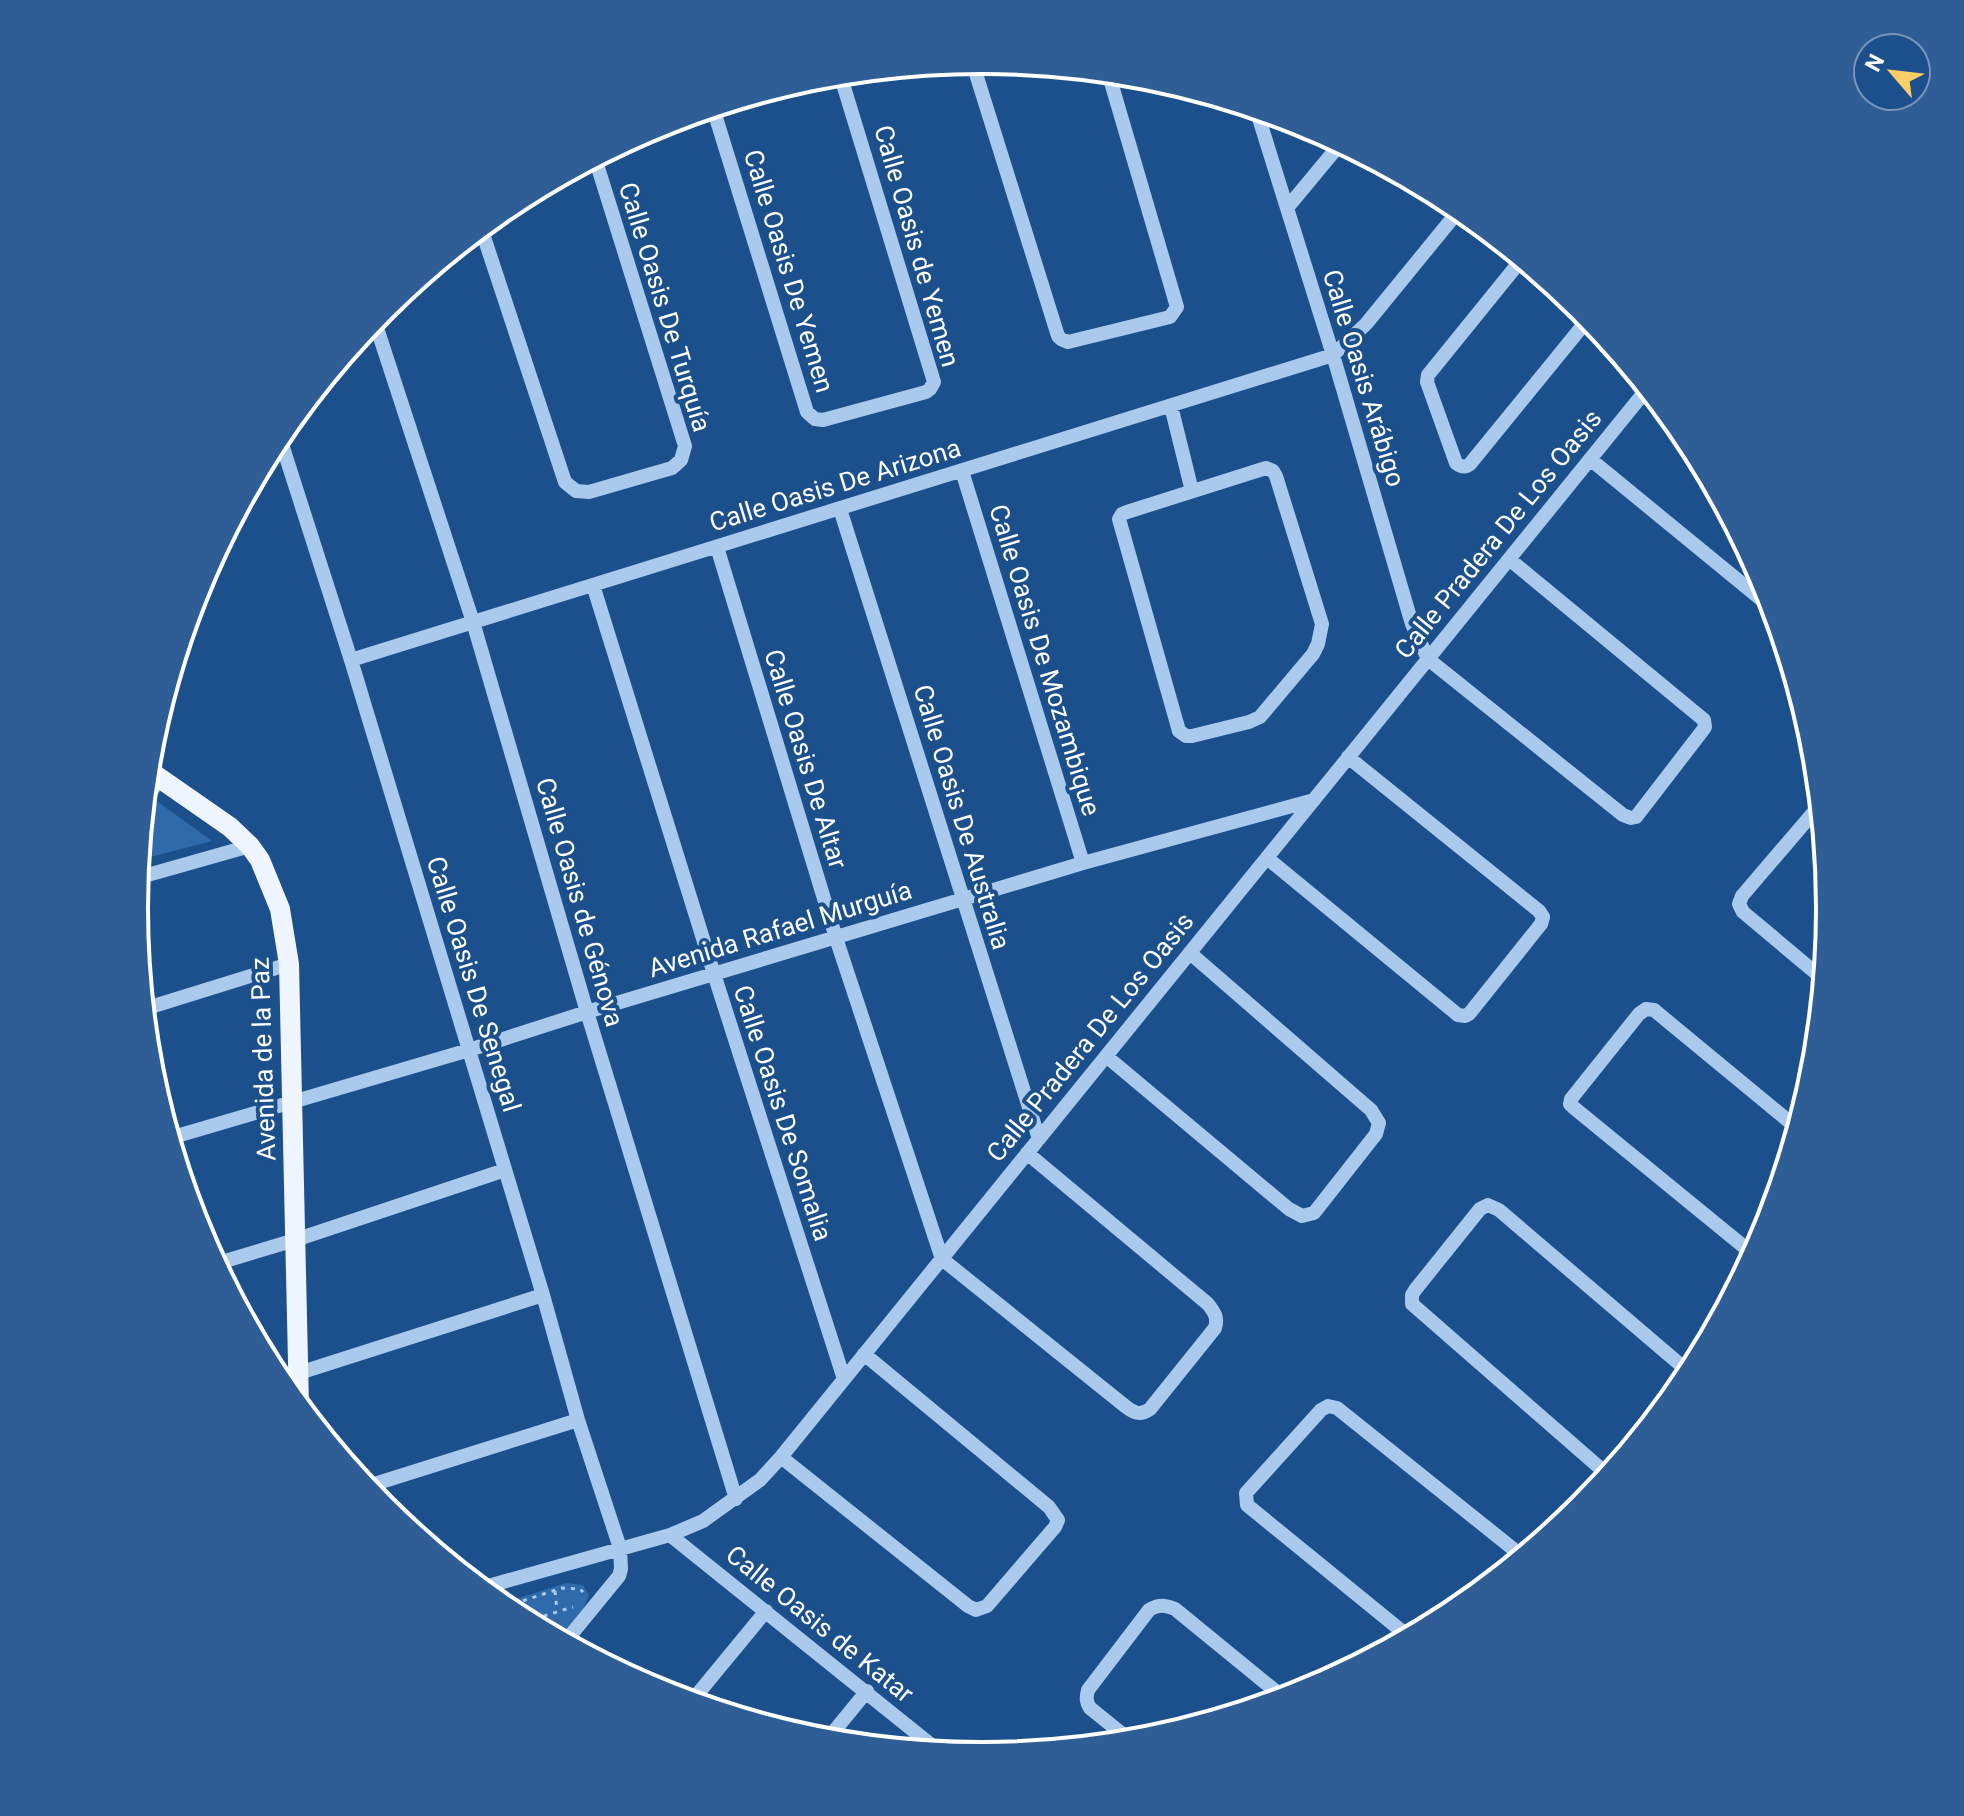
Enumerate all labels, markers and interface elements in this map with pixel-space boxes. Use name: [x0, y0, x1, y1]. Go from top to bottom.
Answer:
north arrow: [1852, 32, 1932, 112]
text: N: [1860, 50, 1889, 76]
street label: Calle Oasis de Yemen: [868, 122, 966, 370]
street label: Calle Oasis De Yemen: [738, 146, 840, 396]
street label: Calle Oasis De Turquía: [613, 179, 717, 435]
street label: Calle Oasis Arábigo: [1317, 266, 1411, 490]
street label: Calle Pradera De Los Oasis: [1388, 404, 1608, 664]
street label: Calle Oasis De Arizona: [706, 432, 964, 538]
street label: Calle Oasis De Mozambique: [983, 501, 1107, 819]
street label: Calle Oasis De Altar: [758, 646, 854, 872]
street label: Calle Oasis De Australia: [907, 681, 1017, 953]
street label: Calle Oasis de Génova: [530, 774, 630, 1030]
street label: Calle Oasis De Senegal: [421, 853, 527, 1115]
street label: Avenida Rafael Murguía: [645, 875, 915, 983]
street label: Calle Pradera De Los Oasis: [980, 907, 1200, 1167]
street label: Avenida de la Paz: [244, 957, 282, 1161]
street label: Calle Oasis De Somalia: [727, 981, 839, 1245]
street label: Calle Oasis de Katar: [720, 1539, 920, 1709]

